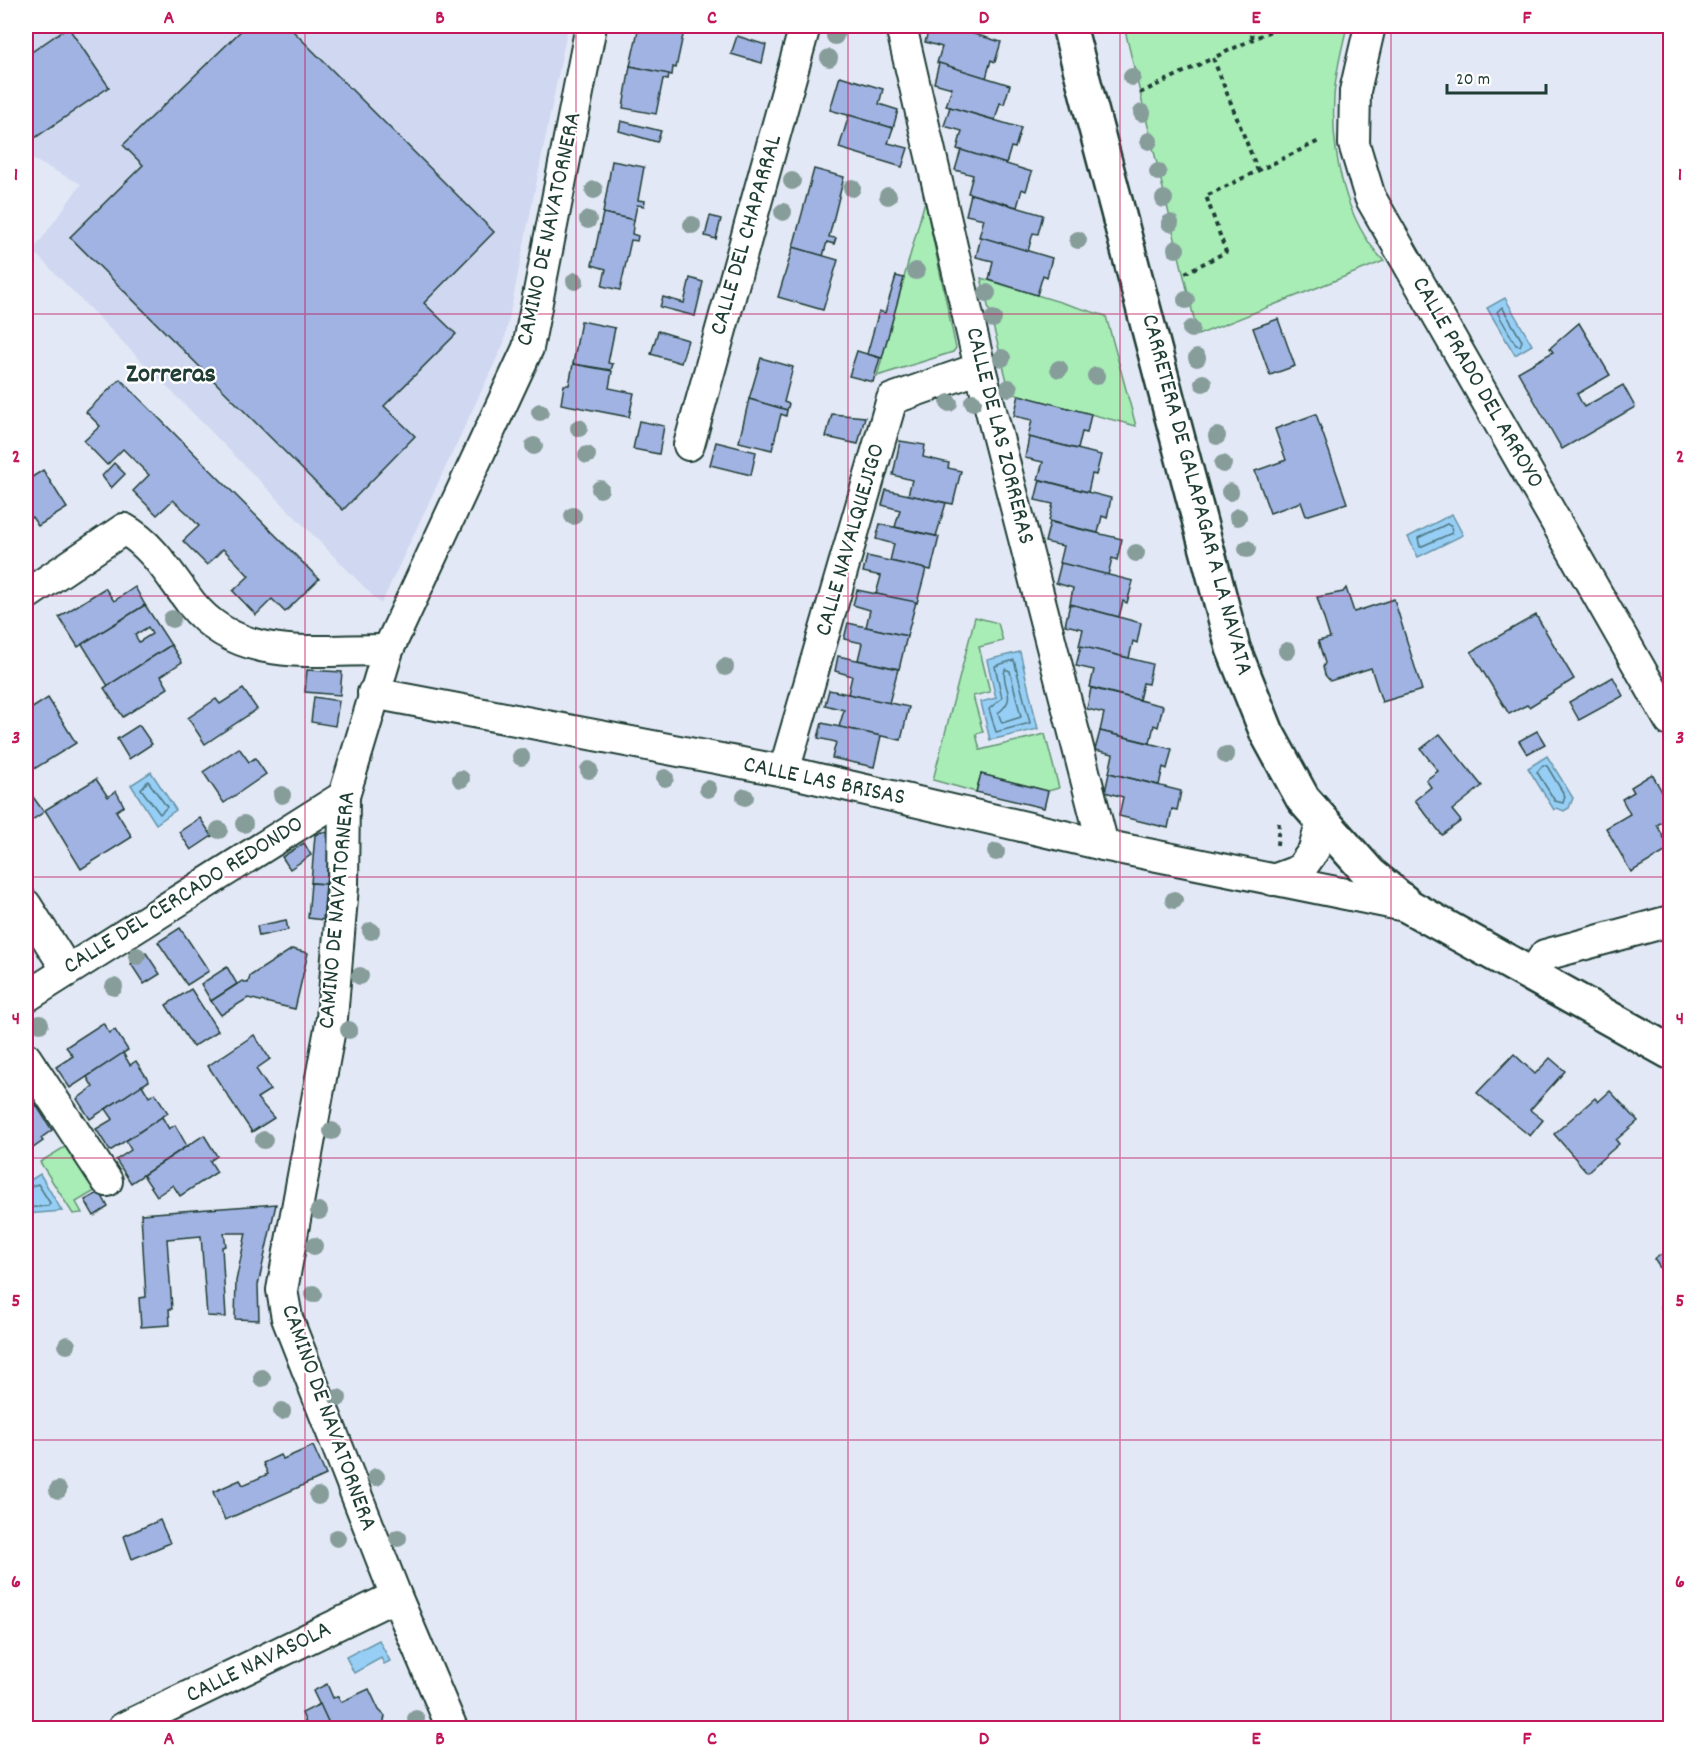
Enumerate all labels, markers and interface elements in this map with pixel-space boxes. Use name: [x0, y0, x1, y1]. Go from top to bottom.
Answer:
text: A: [164, 5, 175, 33]
text: B: [435, 5, 445, 33]
text: C: [707, 5, 717, 33]
text: D: [979, 5, 990, 33]
text: E: [1251, 5, 1261, 33]
text: F: [1523, 5, 1533, 33]
scale bar: [1447, 57, 1546, 95]
text: 20 m: [1456, 68, 1490, 93]
street label: CAMINO DE NAVATORNERA: [509, 109, 591, 349]
street label: CALLE DEL CHAPARRAL: [702, 131, 792, 339]
text: 1: [14, 162, 18, 190]
text: 1: [1678, 162, 1682, 190]
street label: CALLE PRADO DEL ARROYO: [1402, 271, 1552, 495]
street label: CARRETERA DE GALAPAGAR A LA NAVATA: [1131, 311, 1261, 679]
street label: CALLE DE LAS ZORRERAS: [956, 324, 1042, 548]
district label: Zorreras: [126, 356, 216, 395]
street label: CALLE NAVALQUEJIGO: [807, 440, 895, 640]
text: 2: [12, 444, 20, 472]
text: 2: [1676, 444, 1684, 472]
text: 3: [12, 725, 20, 753]
text: 3: [1676, 725, 1684, 753]
street label: CALLE LAS BRISAS: [740, 748, 908, 816]
street label: CAMINO DE NAVATORNERA: [311, 790, 365, 1030]
street label: CALLE DEL CERCADO REDONDO: [57, 808, 311, 984]
text: 4: [12, 1006, 20, 1034]
text: 4: [1676, 1006, 1684, 1034]
text: 5: [11, 1288, 21, 1316]
text: 5: [1675, 1288, 1685, 1316]
street label: CAMINO DE NAVATORNERA: [271, 1300, 385, 1536]
text: 6: [11, 1569, 21, 1597]
text: 6: [1675, 1569, 1685, 1597]
street label: CALLE NAVASOLA: [181, 1613, 337, 1713]
text: A: [164, 1726, 175, 1754]
text: B: [435, 1726, 445, 1754]
text: C: [707, 1726, 717, 1754]
text: D: [979, 1726, 990, 1754]
text: E: [1251, 1726, 1261, 1754]
text: F: [1523, 1726, 1533, 1754]

